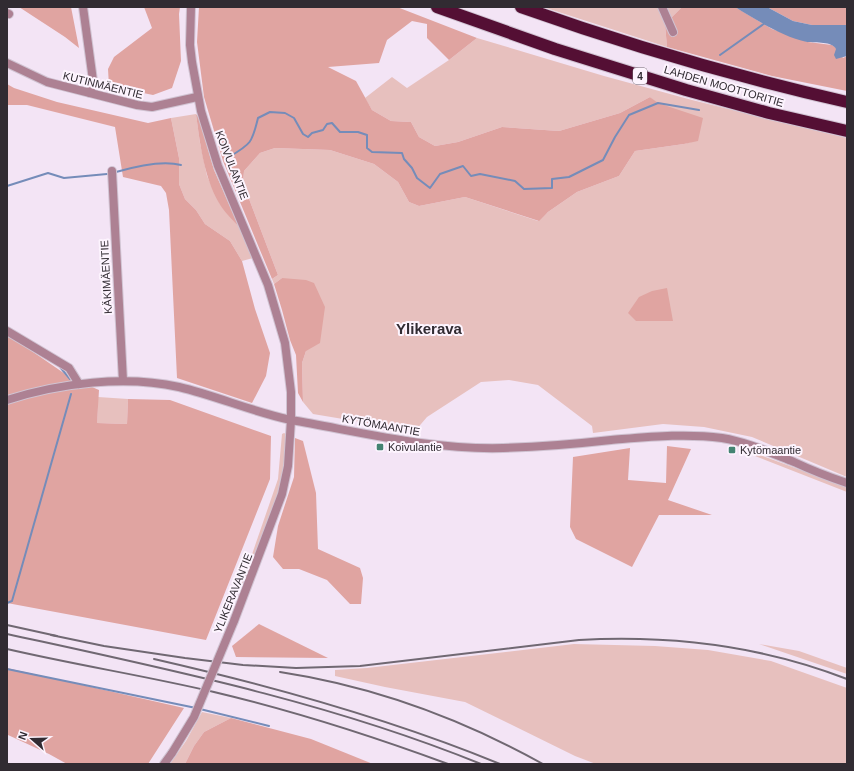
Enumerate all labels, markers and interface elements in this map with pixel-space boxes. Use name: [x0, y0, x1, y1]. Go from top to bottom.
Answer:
street label: LAHDEN MOOTTORITIE: [663, 63, 785, 109]
road number: 4: [633, 68, 647, 84]
street label: KUTINMÄENTIE: [62, 69, 144, 101]
street label: KOIVULANTIE: [213, 129, 251, 201]
street label: KÄKIMÄENTIE: [98, 240, 114, 314]
district label: Ylikerava: [396, 320, 463, 337]
street label: KYTÖMAANTIE: [341, 412, 421, 438]
place label: Koivulantie: [388, 441, 442, 453]
marker: Koivulantie: [375, 442, 385, 452]
place label: Kytömaantie: [740, 444, 801, 456]
marker: Kytömaantie: [727, 445, 737, 455]
street label: YLIKERAVANTIE: [212, 552, 254, 634]
north arrow: [12, 719, 52, 759]
text: N: [16, 730, 30, 741]

